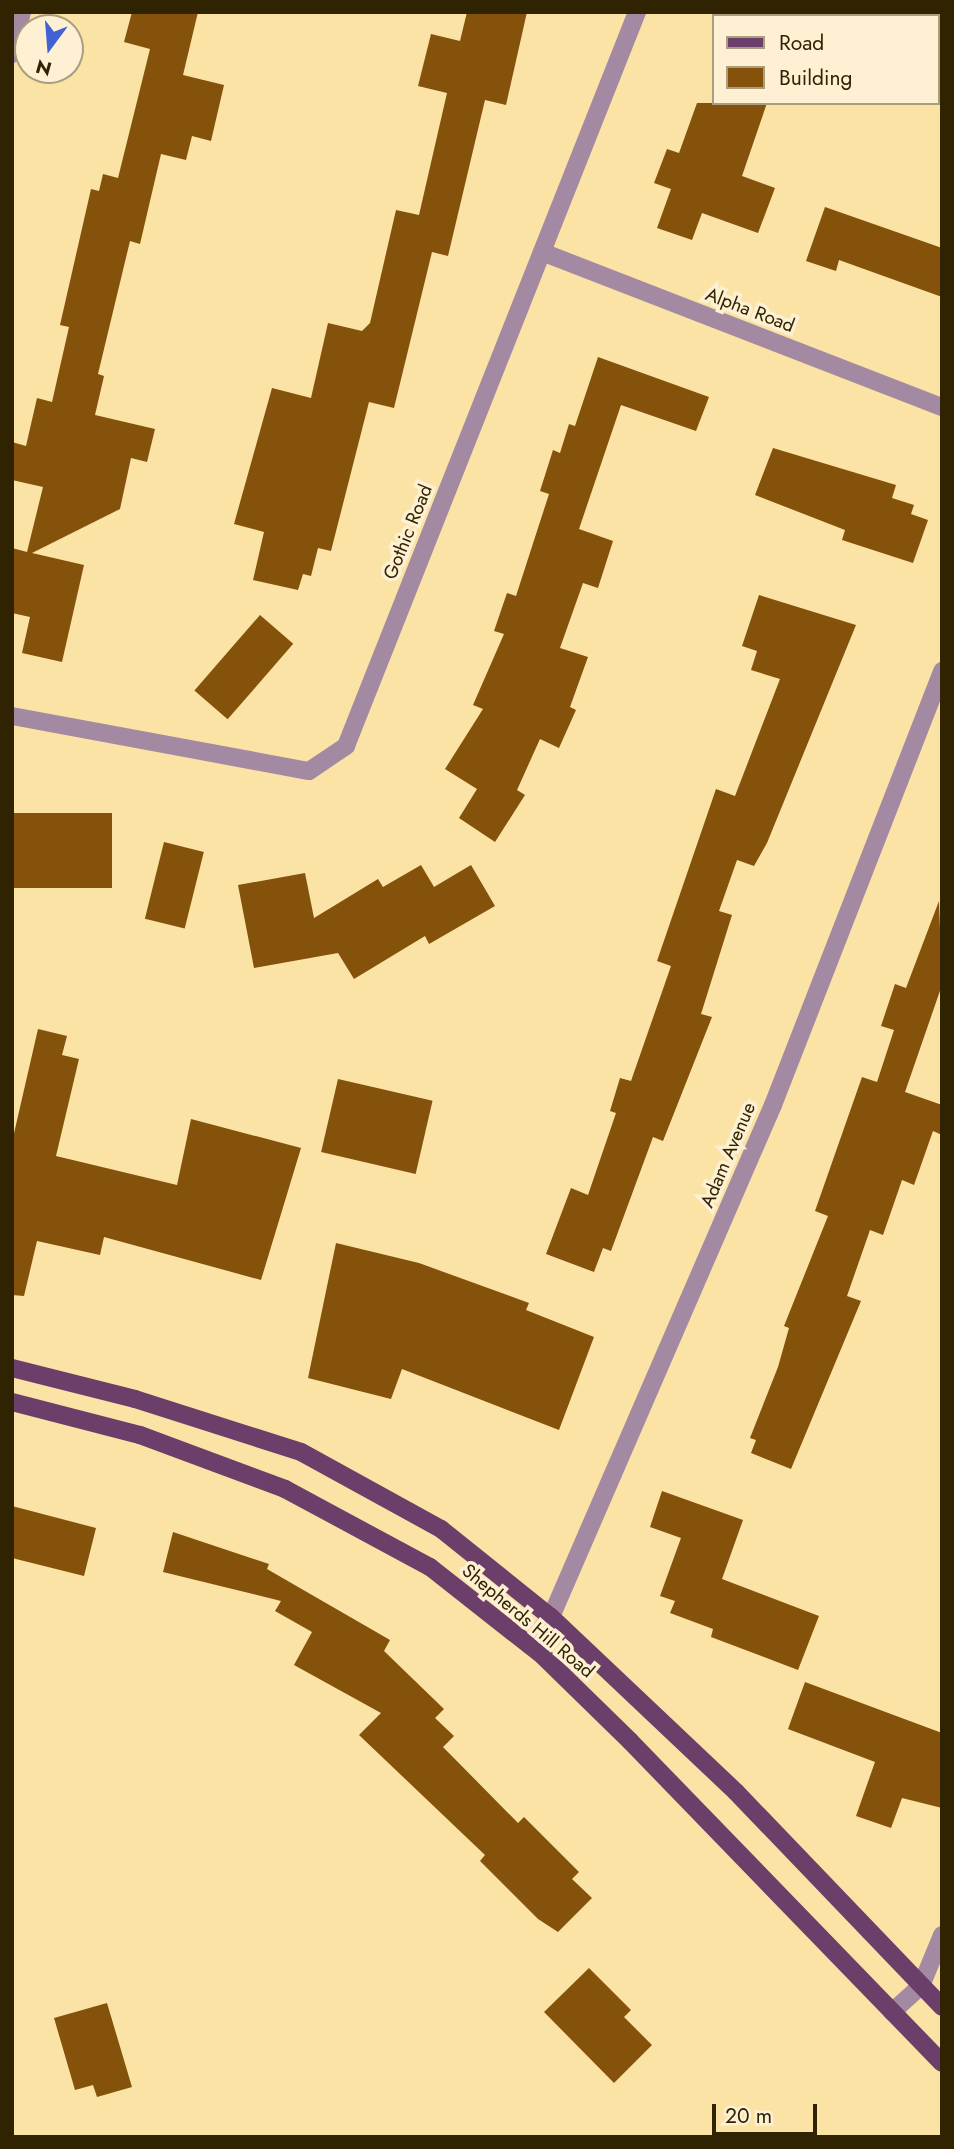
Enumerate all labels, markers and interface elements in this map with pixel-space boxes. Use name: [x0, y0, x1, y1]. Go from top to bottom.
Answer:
north arrow: [14, 14, 84, 84]
legend: [712, 14, 940, 105]
text: Road: [779, 28, 824, 58]
text: N: [33, 53, 55, 83]
text: Building: [779, 63, 852, 93]
street label: Alpha Road: [702, 283, 798, 337]
street label: Gothic Road: [379, 481, 437, 583]
street label: Adam Avenue: [696, 1099, 760, 1211]
street label: Shepherds Hill Road: [457, 1559, 599, 1683]
scale bar: [716, 2090, 821, 2134]
text: 20 m: [725, 2101, 772, 2131]

